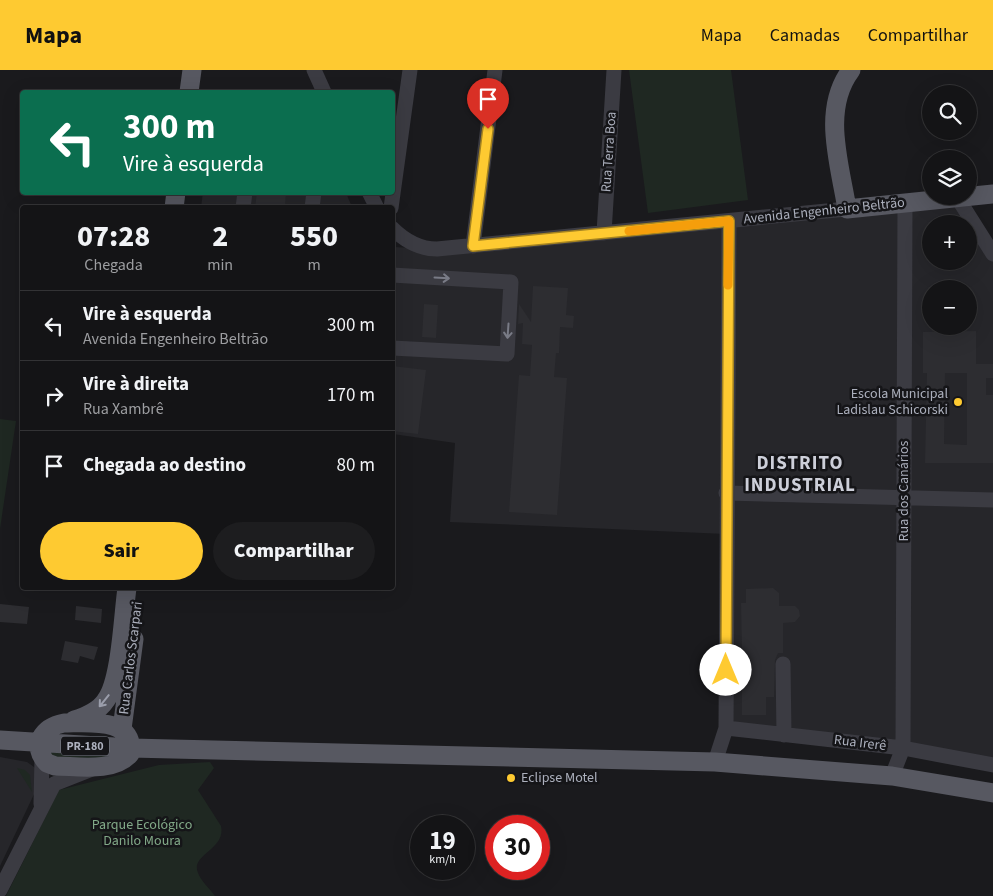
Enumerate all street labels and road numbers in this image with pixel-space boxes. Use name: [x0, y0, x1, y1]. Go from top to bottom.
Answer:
street label: Rua Terra Boa: [596, 111, 622, 193]
street label: Avenida Engenheiro Beltrão: [742, 193, 906, 229]
street label: Rua dos Canários: [894, 440, 914, 541]
street label: Rua Carlos Scarpari: [114, 600, 148, 716]
street label: Rua Irerê: [833, 730, 887, 756]
road number: PR-180: [61, 736, 109, 756]

